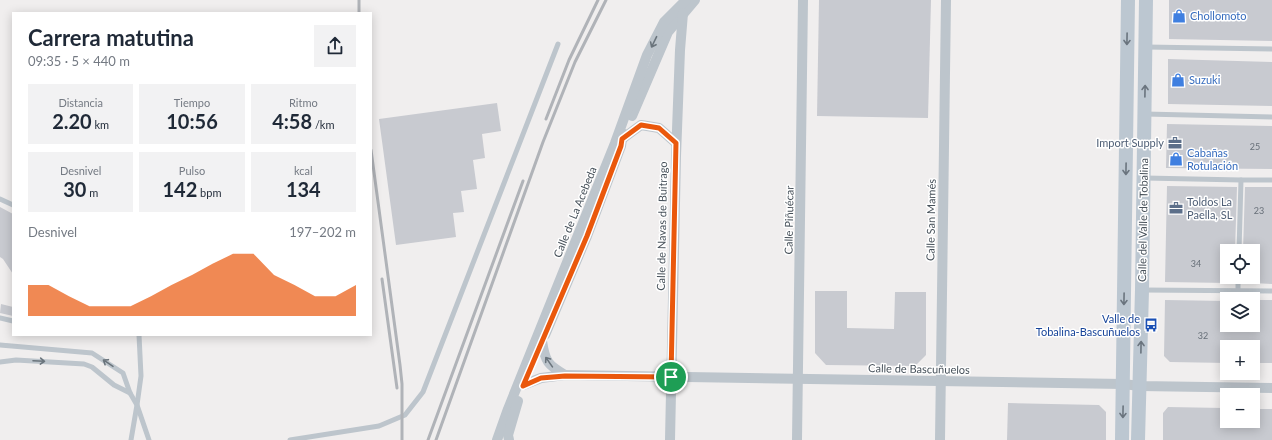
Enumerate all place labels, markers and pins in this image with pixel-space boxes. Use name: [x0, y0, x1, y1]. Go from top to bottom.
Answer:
shop icon: Chollomoto: [1171, 8, 1187, 24]
place label: Chollomoto: [1190, 9, 1247, 22]
shop icon: Suzuki: [1170, 72, 1186, 88]
place label: Suzuki: [1189, 73, 1221, 86]
office icon: Import Supply: [1167, 135, 1183, 151]
place label: Import Supply: [1096, 136, 1164, 149]
place label: Cabañas Rotulación: [1187, 146, 1238, 172]
shop icon: Cabañas Rotulación: [1168, 151, 1184, 167]
place label: Toldos La Paella, SL: [1187, 195, 1233, 221]
office icon: Toldos La Paella, SL: [1168, 200, 1184, 216]
place label: Valle de Tobalina-Bascuñuelos: [1036, 312, 1140, 338]
bus stop icon: Valle de Tobalina-Bascuñuelos: [1143, 317, 1159, 333]
pin: [654, 360, 688, 394]

